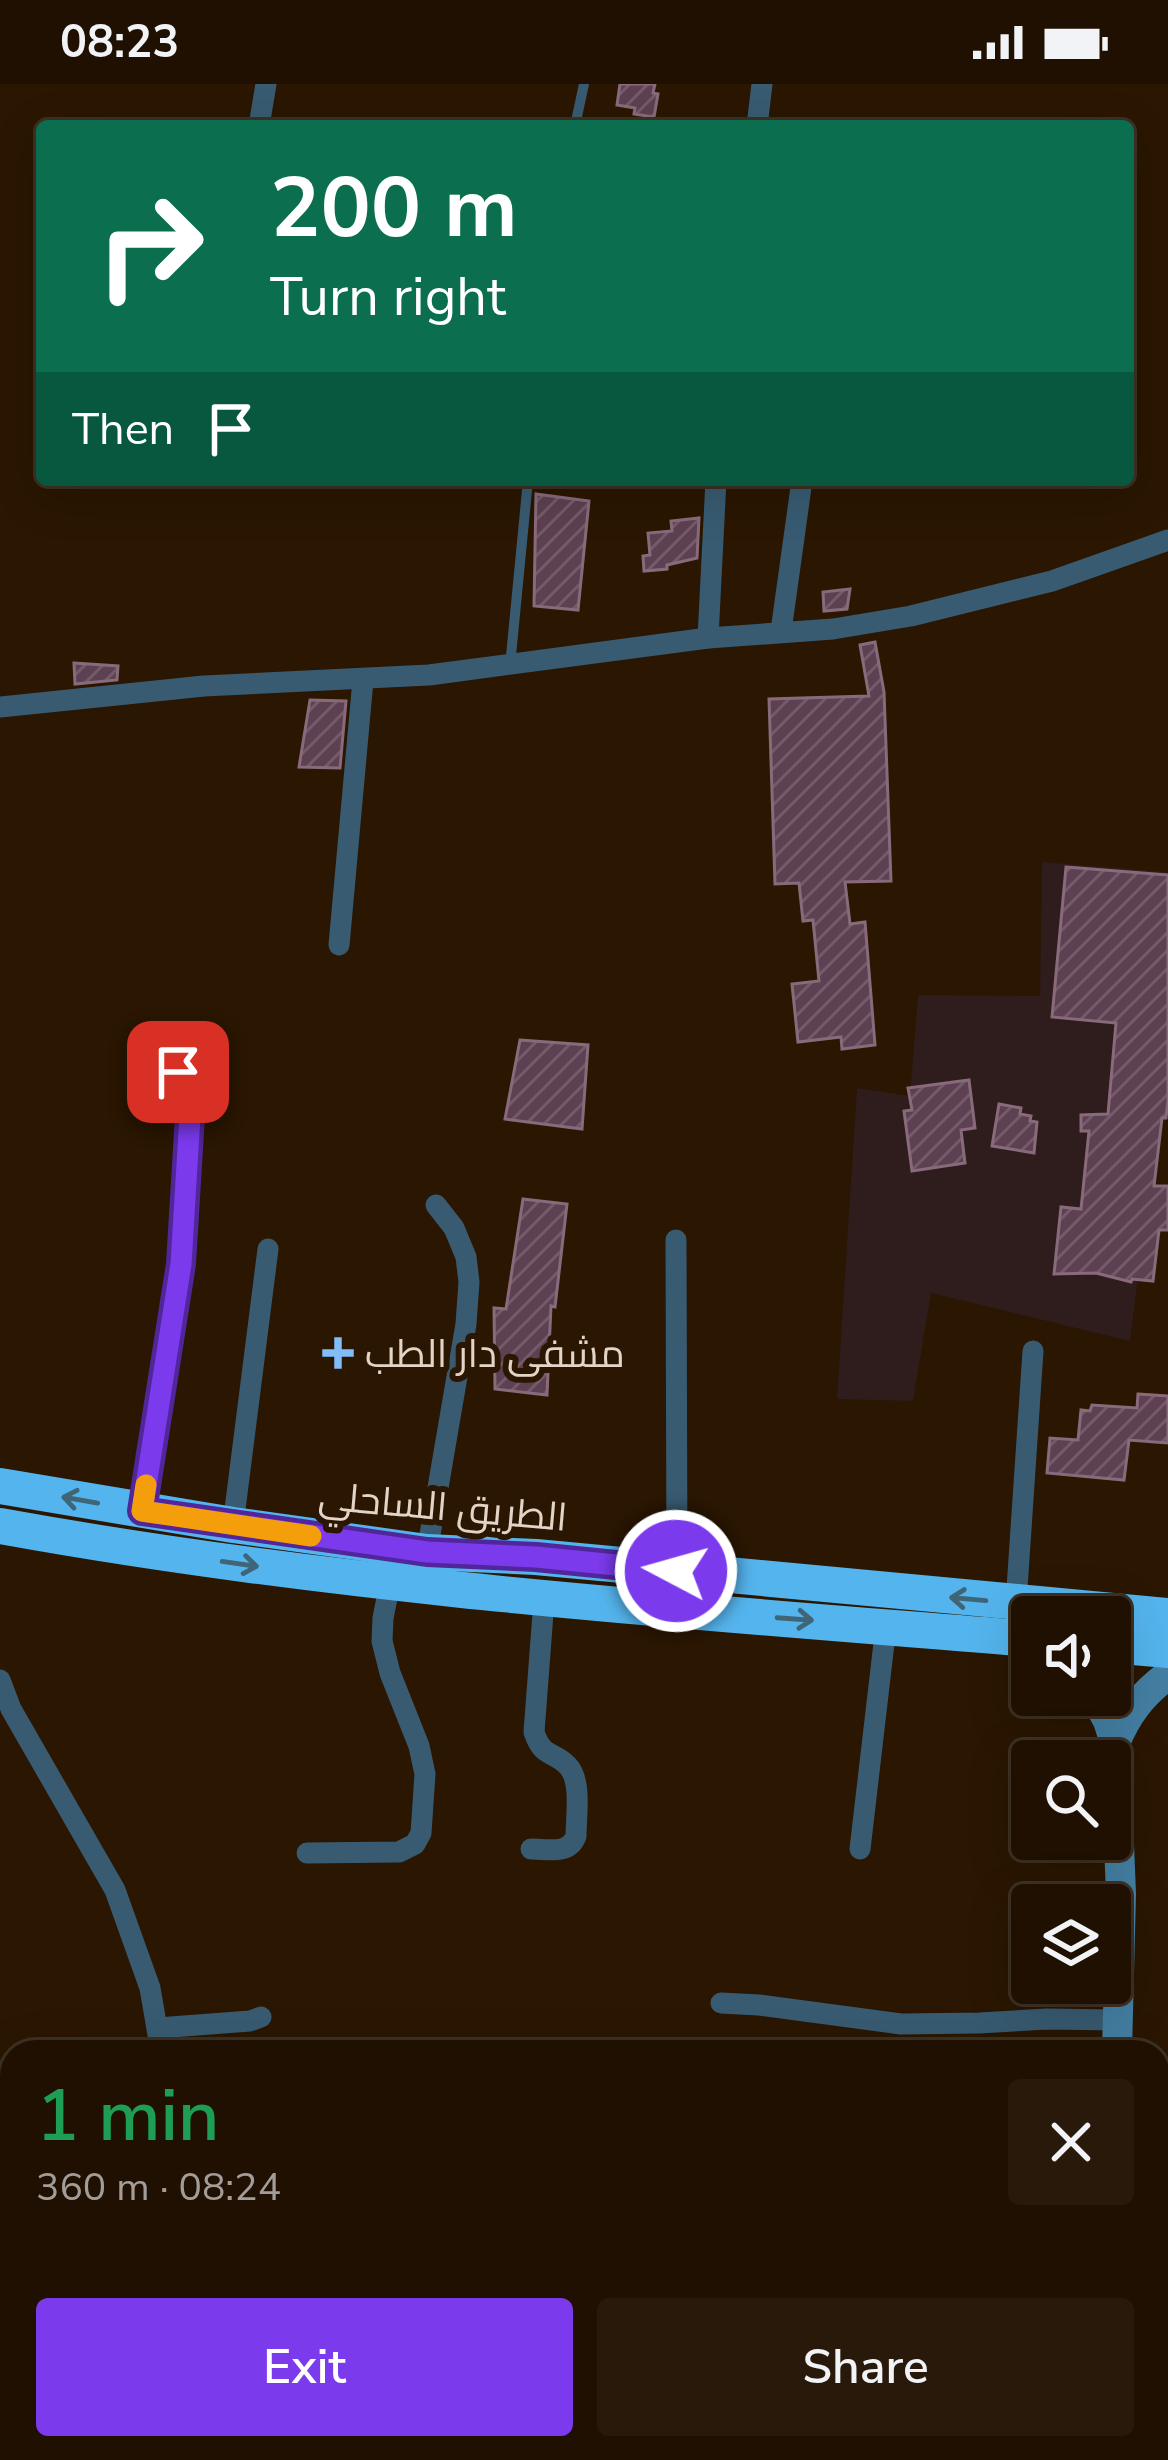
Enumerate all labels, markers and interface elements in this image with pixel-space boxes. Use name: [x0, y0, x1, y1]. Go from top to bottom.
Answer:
text: 08:23: [60, 12, 179, 73]
text: 200 m: [270, 151, 518, 266]
icon: right: [72, 168, 228, 324]
text: Turn right: [270, 260, 506, 334]
icon: arrive: [198, 396, 264, 462]
text: Then: [72, 399, 174, 460]
pin: [127, 1021, 229, 1123]
icon: arrive: [145, 1039, 211, 1105]
place label: مشفى دار الطب: [365, 1328, 625, 1381]
marker: مشفى دار الطب: [322, 1337, 354, 1369]
street label: الطريق الساحلي: [316, 1470, 569, 1548]
one-way arrow: [61, 1487, 100, 1510]
position arrow: [613, 1508, 739, 1634]
one-way arrow: [220, 1553, 259, 1576]
one-way arrow: [949, 1587, 988, 1610]
map controls: [1011, 1596, 1131, 2004]
button: sound: [1011, 1596, 1131, 1716]
one-way arrow: [775, 1608, 814, 1631]
button: search: [1011, 1740, 1131, 1860]
button: layers: [1011, 1884, 1131, 2004]
text: 1 min: [36, 2067, 219, 2165]
button: close: [1008, 2079, 1134, 2205]
text: 360 m · 08:24: [36, 2161, 281, 2214]
button: Exit: [36, 2298, 573, 2436]
button: Share: [597, 2298, 1134, 2436]

